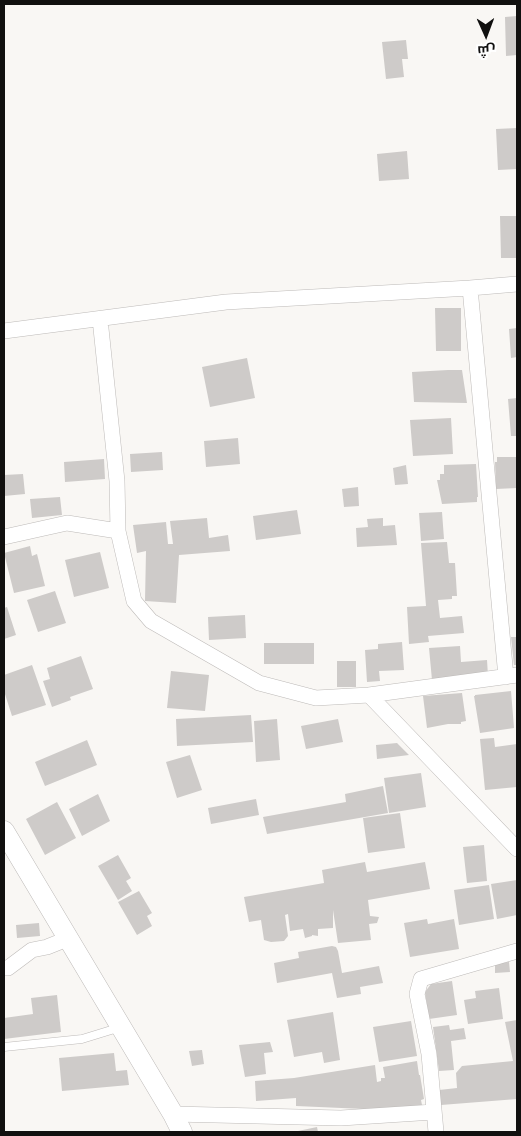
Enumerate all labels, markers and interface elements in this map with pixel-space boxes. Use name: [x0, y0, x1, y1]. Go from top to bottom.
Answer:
north arrow: [461, 10, 511, 60]
text: ش: [477, 42, 496, 59]

